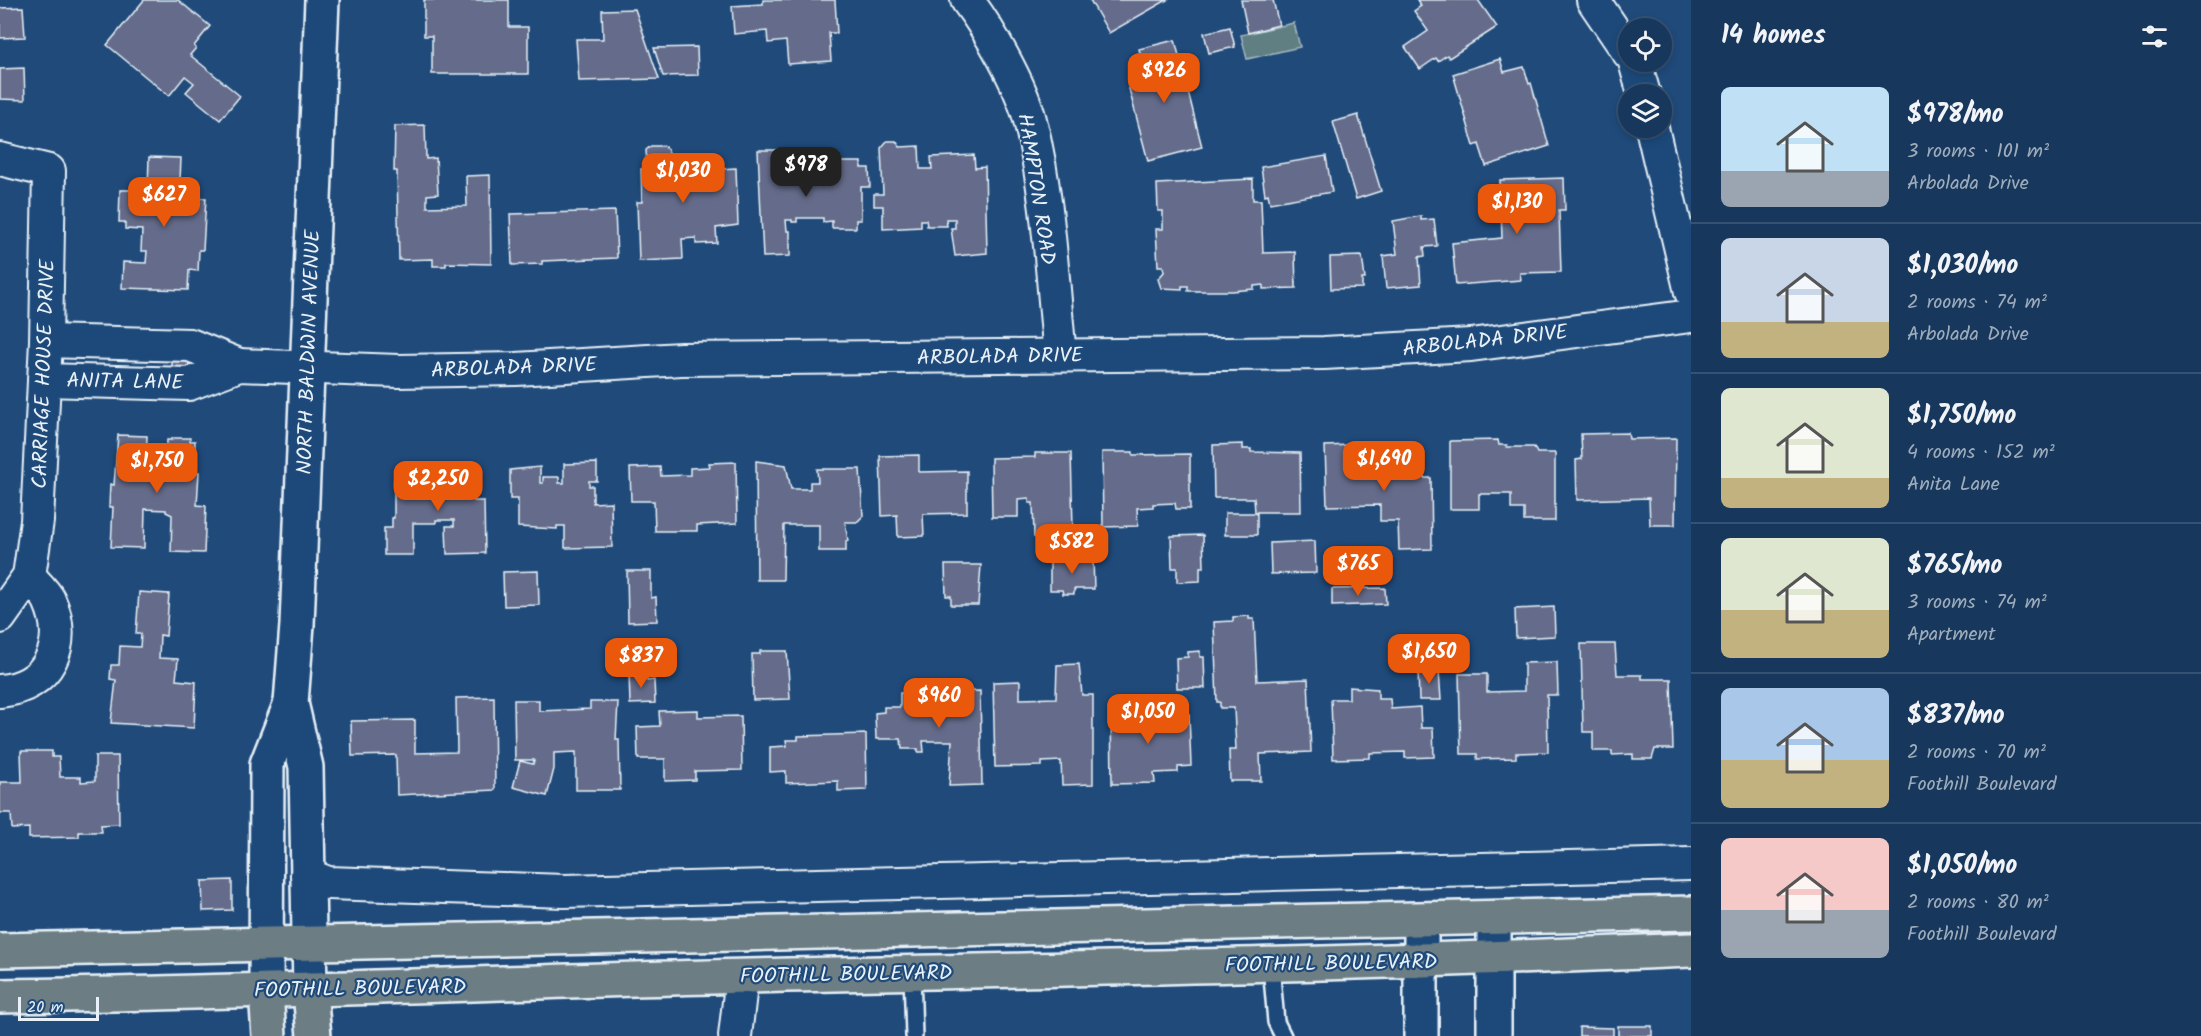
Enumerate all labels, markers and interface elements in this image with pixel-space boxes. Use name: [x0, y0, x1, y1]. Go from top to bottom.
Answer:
text: 14 homes: [1721, 15, 1826, 57]
map controls: [1618, 18, 1672, 138]
button: locate: [1618, 18, 1672, 72]
icon: filters: [2138, 20, 2171, 53]
pin: $926: [1128, 53, 1200, 104]
text: $926: [1142, 56, 1186, 88]
button: layers: [1618, 84, 1672, 138]
text: $978/mo: [1907, 94, 2004, 136]
street label: HAMPTON ROAD: [1007, 111, 1064, 267]
icon: home: [1769, 111, 1841, 183]
text: 3 rooms · 101 m²: [1907, 136, 2049, 168]
pin: $978: [770, 147, 842, 198]
text: $978: [784, 150, 828, 182]
pin: $1,030: [634, 153, 732, 204]
text: $1,030: [656, 156, 710, 188]
text: Arbolada Drive: [1907, 168, 2029, 200]
pin: $627: [128, 177, 200, 228]
text: $627: [142, 180, 186, 212]
pin: $1,130: [1468, 184, 1566, 235]
text: $1,130: [1492, 187, 1542, 219]
street label: NORTH BALDWIN AVENUE: [289, 228, 330, 475]
text: $1,030/mo: [1907, 245, 2018, 287]
street label: CARRIAGE HOUSE DRIVE: [24, 258, 65, 489]
icon: home: [1769, 262, 1841, 334]
text: 2 rooms · 74 m²: [1907, 287, 2047, 319]
street label: ARBOLADA DRIVE: [1401, 316, 1570, 367]
text: Arbolada Drive: [1907, 319, 2029, 351]
street label: ARBOLADA DRIVE: [917, 340, 1084, 375]
street label: ARBOLADA DRIVE: [431, 349, 598, 388]
street label: ANITA LANE: [66, 365, 184, 400]
text: $1,750/mo: [1907, 395, 2016, 437]
icon: home: [1769, 412, 1841, 484]
text: 4 rooms · 152 m²: [1907, 437, 2055, 469]
pin: $1,690: [1335, 441, 1433, 492]
pin: $1,750: [108, 443, 206, 494]
text: $1,690: [1357, 444, 1411, 476]
text: $1,750: [131, 446, 183, 478]
pin: $2,250: [389, 461, 487, 512]
text: $2,250: [408, 464, 468, 496]
text: Anita Lane: [1907, 469, 2000, 501]
pin: $582: [1036, 524, 1108, 575]
text: $582: [1049, 527, 1095, 559]
text: $765/mo: [1907, 545, 2002, 587]
pin: $765: [1322, 546, 1394, 597]
text: $765: [1337, 549, 1379, 581]
icon: home: [1769, 562, 1841, 634]
text: 3 rooms · 74 m²: [1907, 587, 2047, 619]
text: Apartment: [1907, 619, 1996, 651]
pin: $1,650: [1380, 634, 1478, 685]
text: $1,650: [1402, 637, 1456, 669]
pin: $837: [605, 638, 677, 689]
text: $837: [619, 641, 663, 673]
pin: $960: [903, 678, 975, 729]
text: $960: [917, 681, 961, 713]
pin: $1,050: [1099, 694, 1197, 745]
text: $837/mo: [1907, 695, 2005, 737]
text: $1,050: [1121, 697, 1175, 729]
icon: home: [1769, 712, 1841, 784]
text: 2 rooms · 70 m²: [1907, 737, 2046, 769]
text: Foothill Boulevard: [1907, 769, 2056, 801]
text: $1,050/mo: [1907, 845, 2017, 887]
icon: home: [1769, 862, 1841, 934]
text: 2 rooms · 80 m²: [1907, 887, 2049, 919]
text: Foothill Boulevard: [1907, 919, 2056, 951]
street label: FOOTHILL BOULEVARD: [1225, 946, 1437, 983]
street label: FOOTHILL BOULEVARD: [740, 957, 952, 994]
street label: FOOTHILL BOULEVARD: [254, 971, 466, 1008]
scale bar: [18, 994, 99, 1022]
text: 20 m: [27, 995, 63, 1020]

